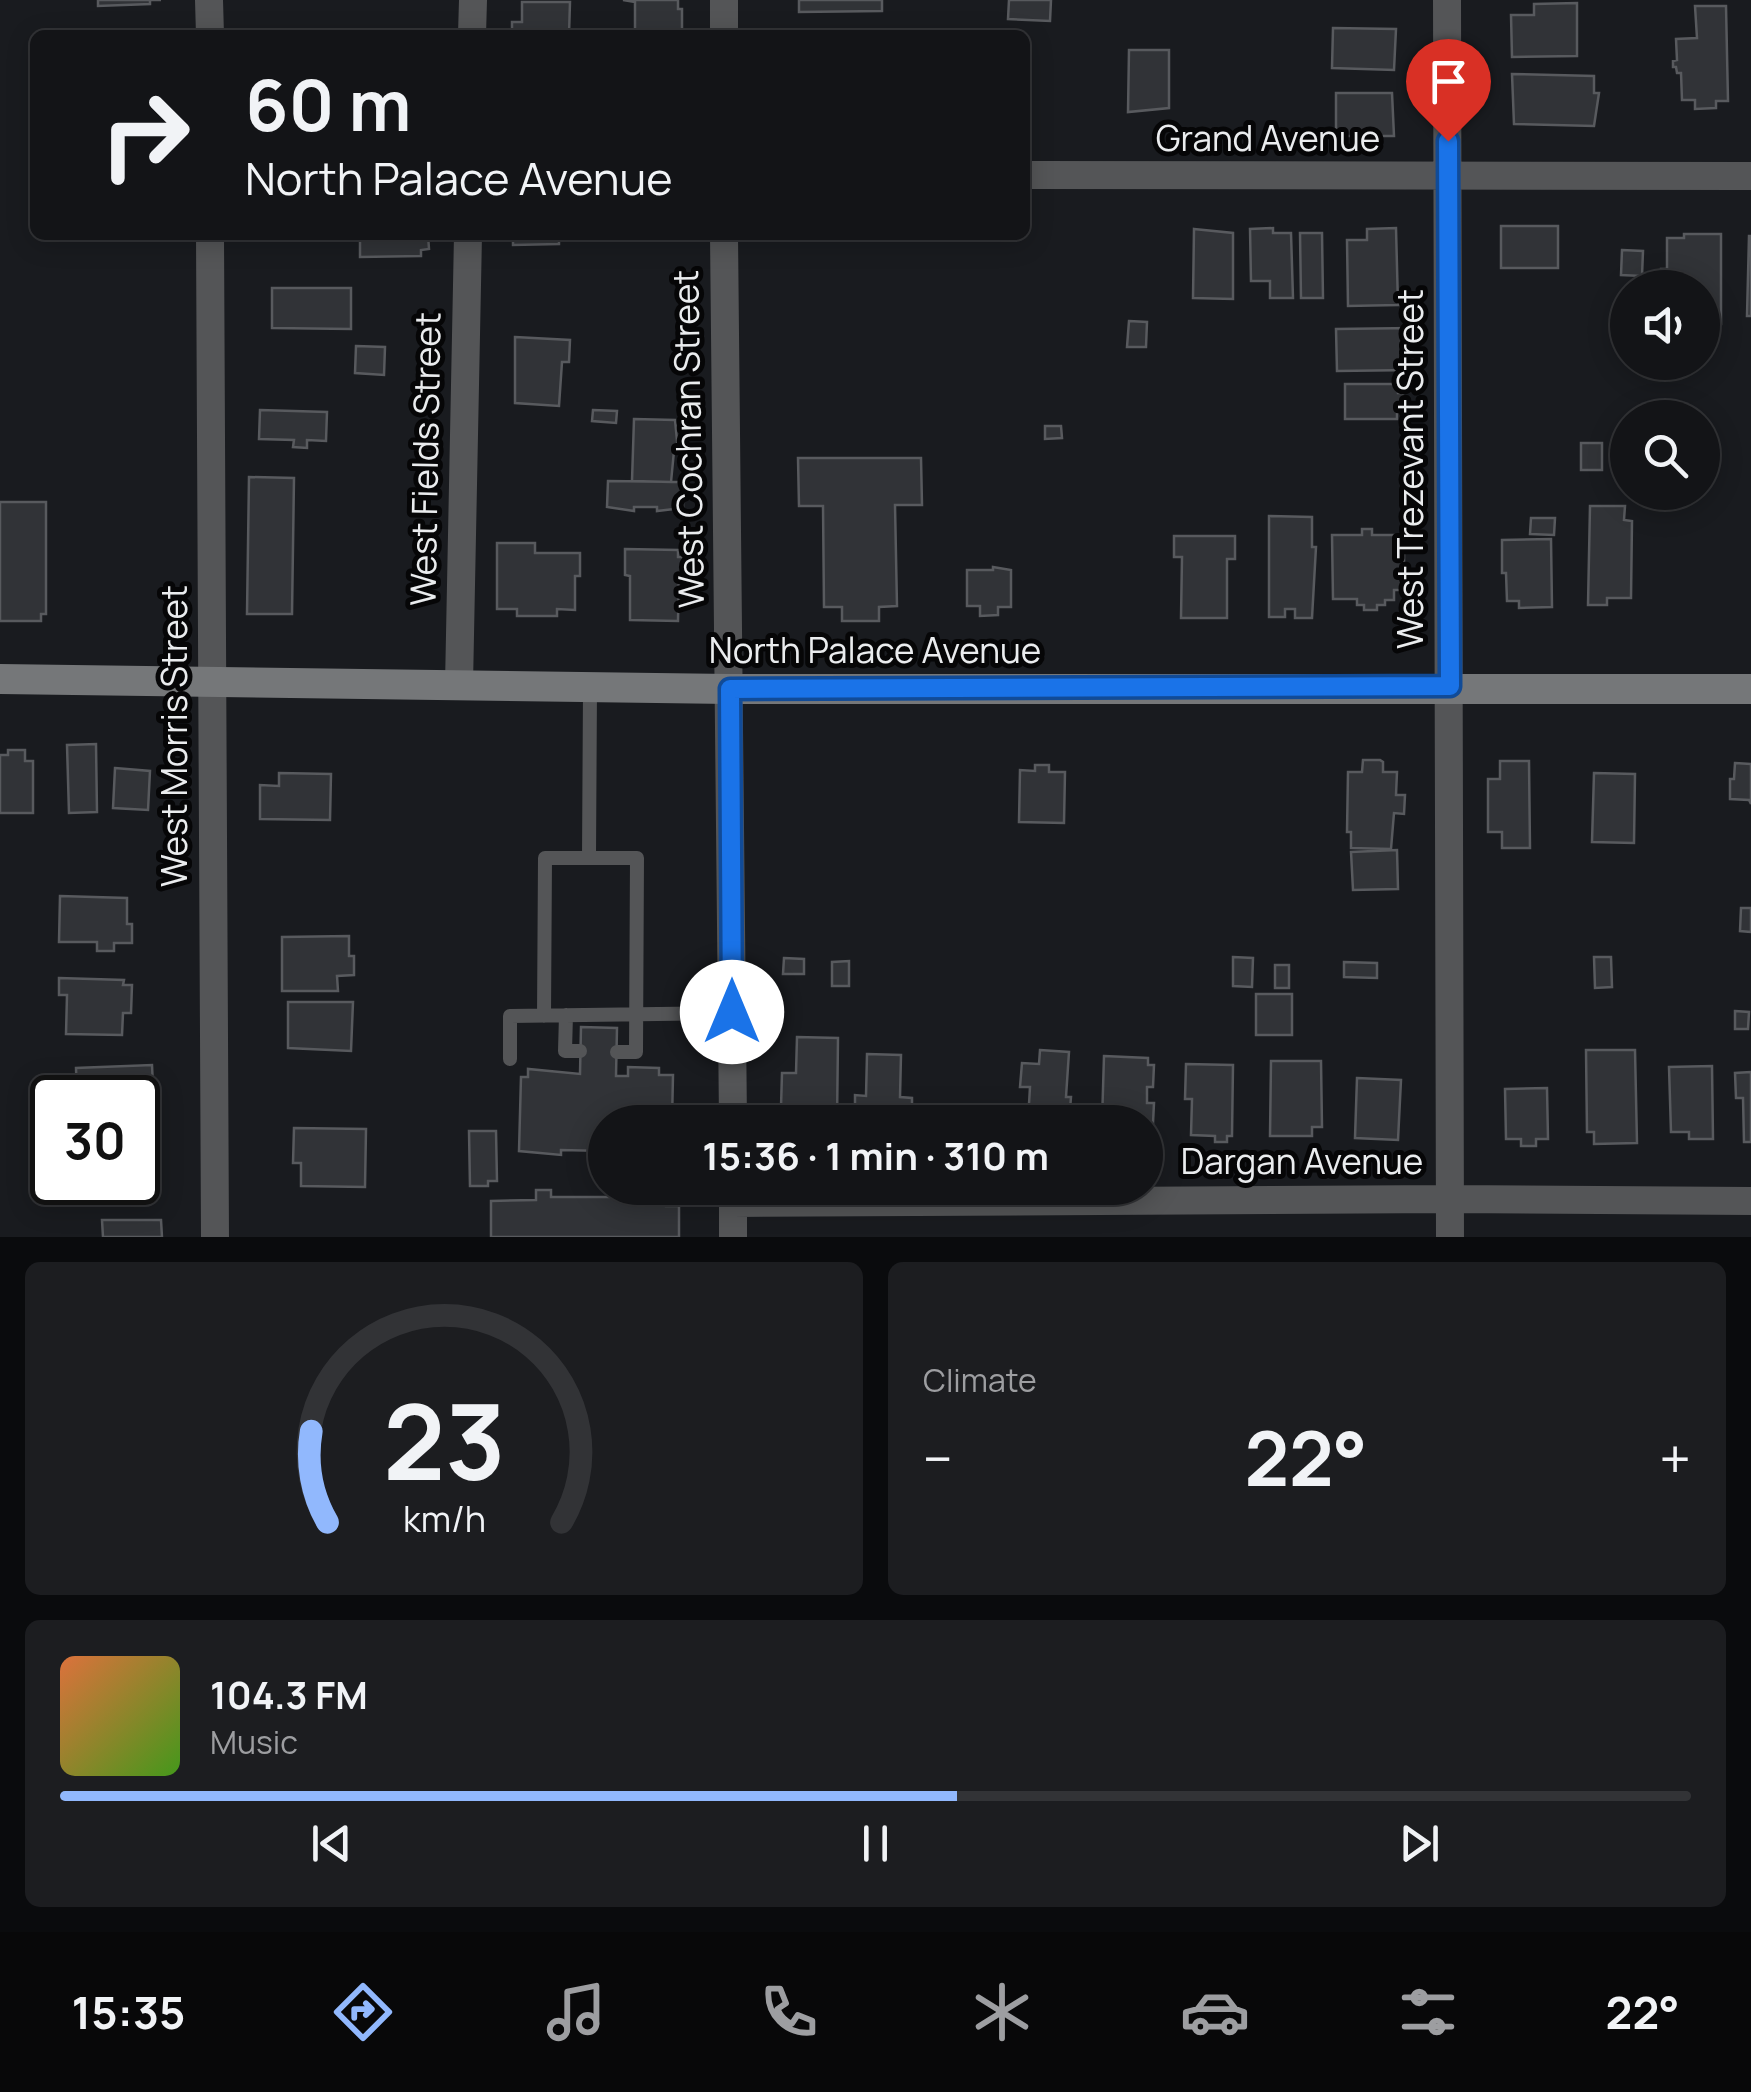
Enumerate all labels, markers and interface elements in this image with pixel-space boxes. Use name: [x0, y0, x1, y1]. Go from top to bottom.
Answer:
pin: [1406, 39, 1491, 142]
icon: arrive: [1421, 54, 1476, 109]
text: 60 m: [245, 56, 412, 152]
icon: right: [80, 70, 210, 200]
street label: Grand Avenue: [1156, 114, 1380, 162]
text: North Palace Avenue: [245, 147, 673, 209]
street label: West Cochran Street: [661, 269, 715, 609]
map controls: [1610, 270, 1720, 510]
button: sound: [1610, 270, 1720, 380]
street label: West Trezevant Street: [1386, 289, 1434, 649]
street label: West Fields Street: [398, 312, 452, 606]
button: search: [1610, 400, 1720, 510]
street label: West Morris Street: [150, 585, 198, 887]
street label: North Palace Avenue: [709, 626, 1041, 674]
position arrow: [680, 960, 784, 1064]
speed limit sign: 30: [30, 1075, 160, 1205]
text: 15:36 · 1 min · 310 m: [702, 1129, 1049, 1181]
street label: Dargan Avenue: [1181, 1137, 1423, 1185]
text: Climate: [923, 1358, 1037, 1402]
text: 23: [383, 1369, 505, 1511]
text: 22°: [1244, 1406, 1368, 1509]
text: −: [923, 1420, 953, 1496]
text: +: [1659, 1420, 1691, 1496]
text: km/h: [402, 1494, 486, 1543]
text: 104.3 FM: [210, 1668, 368, 1720]
text: Music: [210, 1720, 298, 1764]
icon: previous: [304, 1816, 359, 1871]
icon: pause: [848, 1816, 903, 1871]
icon: next: [1392, 1816, 1447, 1871]
icon: directions: [328, 1977, 398, 2047]
icon: music: [541, 1977, 611, 2047]
icon: phone: [754, 1977, 824, 2047]
icon: climate: [967, 1977, 1037, 2047]
icon: car: [1180, 1977, 1250, 2047]
icon: filters: [1393, 1977, 1463, 2047]
text: 15:35: [71, 1981, 185, 2043]
text: 22°: [1606, 1981, 1679, 2043]

